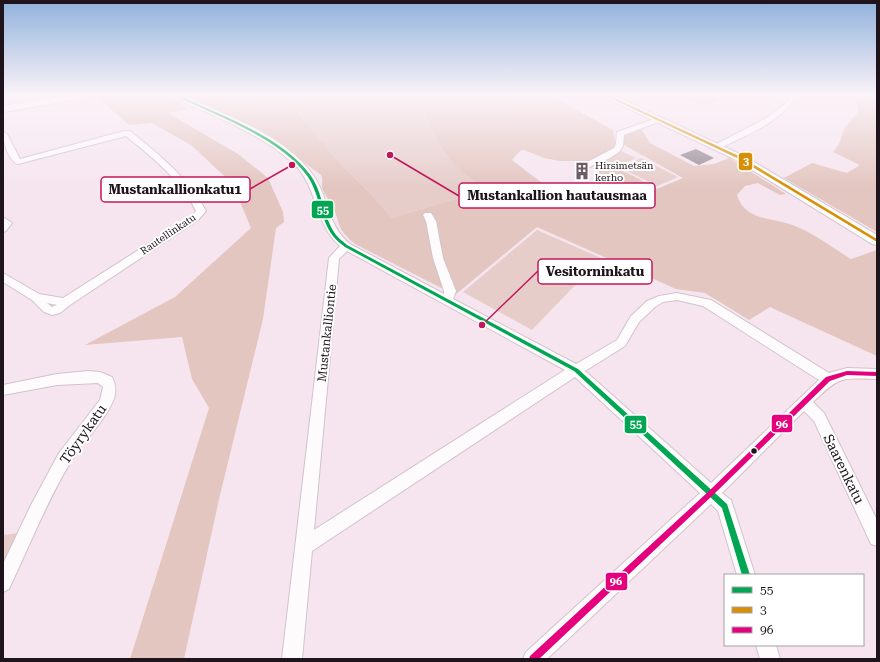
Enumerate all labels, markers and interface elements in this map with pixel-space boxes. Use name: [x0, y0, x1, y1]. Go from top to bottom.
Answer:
line badge: 3: [738, 152, 753, 171]
text: 3: [743, 155, 749, 168]
place label: Hirsimetsän kerho: [595, 160, 654, 183]
building icon: Hirsimetsän kerho: [572, 161, 592, 181]
callout: Mustankallionkatu1: [101, 177, 250, 202]
text: Mustankallionkatu1: [108, 182, 242, 197]
callout: Mustankallion hautausmaa: [459, 183, 655, 208]
text: Mustankallion hautausmaa: [467, 188, 647, 203]
line badge: 55: [311, 200, 334, 219]
text: 55: [317, 204, 329, 217]
street label: Rautellinkatu: [138, 211, 198, 257]
callout: Vesitorninkatu: [538, 259, 652, 284]
text: Vesitorninkatu: [546, 264, 645, 279]
street label: Mustankalliontie: [315, 283, 339, 382]
street label: Töyrykatu: [57, 401, 110, 467]
line badge: 96: [771, 414, 793, 433]
line badge: 55: [624, 415, 647, 434]
text: 55: [630, 418, 642, 431]
text: 96: [776, 418, 788, 431]
street label: Saarenkatu: [820, 431, 868, 507]
unlabelled marker: [749, 446, 759, 456]
line badge: 96: [605, 572, 628, 591]
legend: [724, 574, 864, 646]
text: 96: [610, 575, 622, 588]
text: 55: [760, 583, 774, 597]
text: 3: [760, 603, 767, 617]
text: 96: [760, 623, 774, 637]

